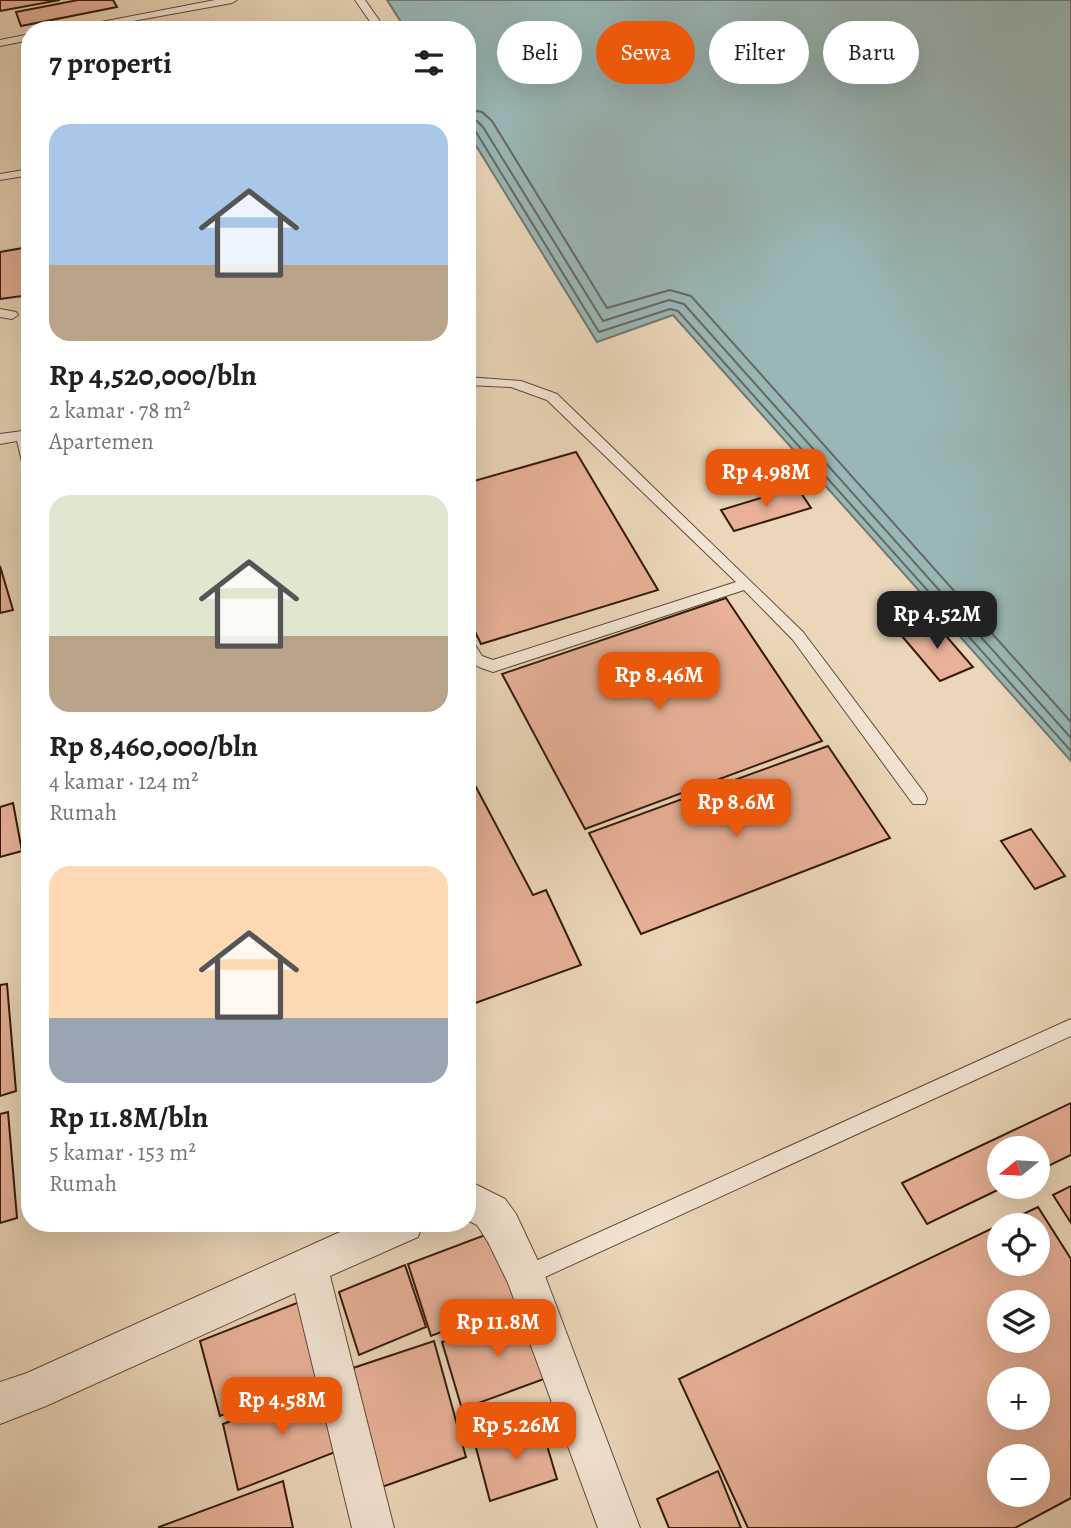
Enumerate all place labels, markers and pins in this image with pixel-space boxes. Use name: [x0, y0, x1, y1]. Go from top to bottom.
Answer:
pin: Rp 4.98M: [694, 449, 838, 509]
pin: Rp 4.52M: [865, 592, 1009, 651]
pin: Rp 8.46M: [587, 652, 731, 712]
pin: Rp 8.6M: [671, 780, 801, 839]
pin: Rp 11.8M: [426, 1300, 570, 1359]
pin: Rp 4.58M: [210, 1378, 354, 1437]
pin: Rp 5.26M: [444, 1402, 588, 1462]

